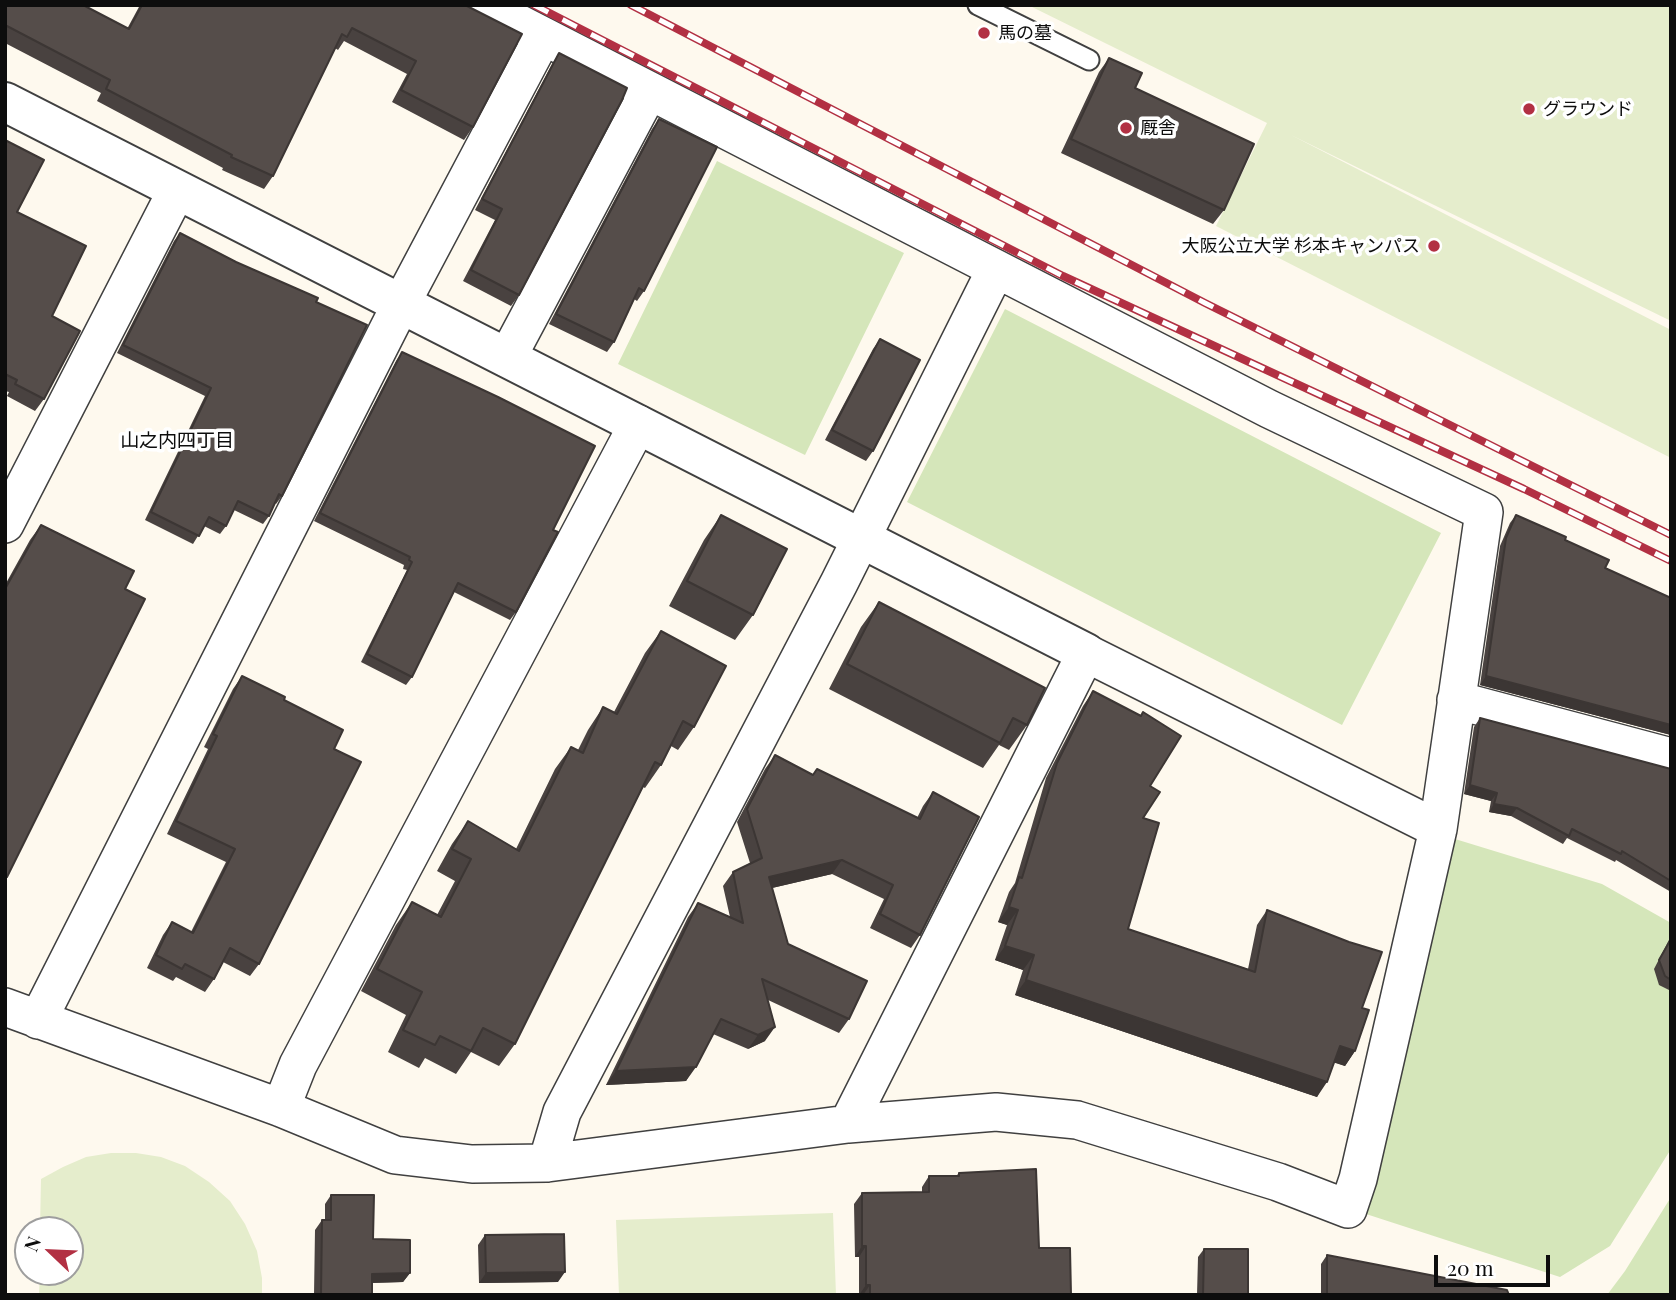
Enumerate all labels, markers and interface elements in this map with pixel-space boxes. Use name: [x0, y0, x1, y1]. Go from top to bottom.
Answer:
place label: 馬の墓: [998, 22, 1052, 44]
marker: 馬の墓: [976, 25, 992, 41]
place label: グラウンド: [1543, 98, 1633, 120]
marker: グラウンド: [1521, 101, 1537, 117]
place label: 厩舎: [1140, 117, 1176, 139]
marker: 厩舎: [1118, 120, 1134, 136]
place label: 大阪公立大学 杉本キャンパス: [1182, 235, 1420, 257]
marker: 大阪公立大学 杉本キャンパス: [1426, 238, 1442, 254]
district label: 山之内四丁目: [120, 430, 234, 452]
north arrow: [14, 1216, 84, 1286]
text: N: [17, 1232, 46, 1255]
scale bar: [1438, 1240, 1554, 1284]
text: 20 m: [1447, 1253, 1494, 1281]

